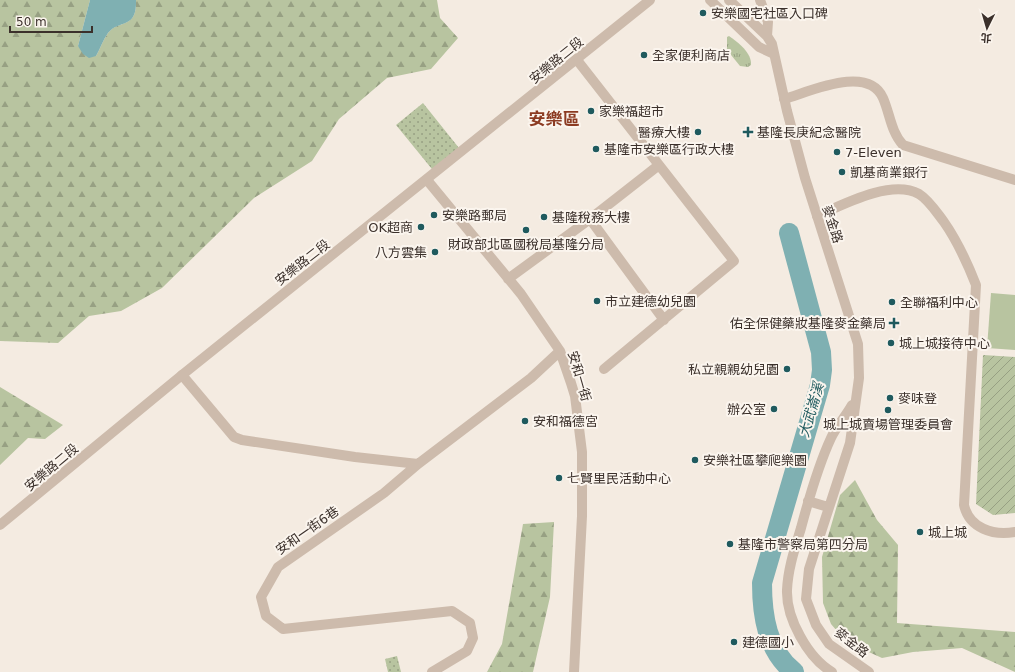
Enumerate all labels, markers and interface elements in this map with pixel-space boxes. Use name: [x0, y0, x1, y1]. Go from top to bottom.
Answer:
place label: 安樂國宅社區入口碑: [711, 6, 828, 21]
scale bar: [10, 8, 92, 34]
marker: 安樂國宅社區入口碑: [698, 8, 708, 18]
north arrow: [967, 8, 1007, 48]
text: 50 m: [16, 15, 47, 29]
text: 北: [980, 31, 992, 44]
street label: 安樂路二段: [526, 34, 586, 87]
place label: 全家便利商店: [652, 48, 730, 63]
marker: 全家便利商店: [639, 50, 649, 60]
place label: 家樂福超市: [599, 104, 664, 119]
marker: 家樂福超市: [586, 106, 596, 116]
district label: 安樂區: [529, 109, 580, 129]
place label: 醫療大樓: [638, 125, 690, 140]
place label: 基隆長庚紀念醫院: [757, 125, 861, 140]
marker: 基隆長庚紀念醫院: [742, 126, 754, 138]
marker: 醫療大樓: [693, 127, 703, 137]
place label: 基隆市安樂區行政大樓: [604, 142, 734, 157]
marker: 基隆市安樂區行政大樓: [591, 144, 601, 154]
place label: 7-Eleven: [845, 145, 902, 160]
marker: 7-Eleven: [832, 147, 842, 157]
place label: 凱基商業銀行: [850, 165, 928, 180]
marker: 凱基商業銀行: [837, 167, 847, 177]
street label: 麥金路: [819, 203, 846, 245]
place label: 安樂路郵局: [442, 208, 507, 223]
marker: 安樂路郵局: [429, 210, 439, 220]
place label: 基隆稅務大樓: [552, 210, 630, 225]
marker: 基隆稅務大樓: [539, 212, 549, 222]
place label: OK超商: [368, 220, 413, 235]
marker: OK超商: [416, 222, 426, 232]
marker: 財政部北區國稅局基隆分局: [521, 225, 531, 235]
street label: 安樂路二段: [272, 236, 333, 288]
place label: 財政部北區國稅局基隆分局: [448, 237, 604, 252]
place label: 八方雲集: [375, 245, 427, 260]
marker: 八方雲集: [430, 247, 440, 257]
place label: 市立建德幼兒園: [605, 294, 696, 309]
place label: 全聯福利中心: [900, 295, 978, 310]
marker: 市立建德幼兒園: [592, 296, 602, 306]
marker: 全聯福利中心: [887, 297, 897, 307]
place label: 佑全保健藥妝基隆麥金藥局: [730, 316, 886, 331]
marker: 佑全保健藥妝基隆麥金藥局: [889, 318, 899, 328]
place label: 城上城接待中心: [899, 336, 990, 351]
marker: 城上城接待中心: [886, 338, 896, 348]
street label: 安和一街: [565, 349, 594, 403]
place label: 私立親親幼兒園: [688, 362, 779, 377]
marker: 私立親親幼兒園: [782, 364, 792, 374]
water label: 大武崙溪: [796, 379, 827, 439]
place label: 麥味登: [898, 391, 937, 406]
marker: 麥味登: [885, 393, 895, 403]
place label: 辦公室: [727, 402, 766, 417]
marker: 辦公室: [769, 404, 779, 414]
marker: 城上城賣場管理委員會: [883, 405, 893, 415]
place label: 安和福德宮: [533, 414, 598, 429]
marker: 安和福德宮: [520, 416, 530, 426]
place label: 城上城賣場管理委員會: [823, 417, 953, 432]
street label: 安樂路二段: [22, 441, 81, 494]
place label: 安樂社區攀爬樂園: [703, 453, 807, 468]
marker: 安樂社區攀爬樂園: [690, 455, 700, 465]
place label: 七賢里民活動中心: [567, 471, 671, 486]
marker: 七賢里民活動中心: [554, 473, 564, 483]
street label: 安和一街6巷: [273, 503, 342, 558]
place label: 城上城: [928, 525, 967, 540]
marker: 城上城: [915, 527, 925, 537]
place label: 基隆市警察局第四分局: [738, 537, 868, 552]
marker: 基隆市警察局第四分局: [725, 539, 735, 549]
street label: 麥金路: [832, 624, 872, 660]
place label: 建德國小: [742, 635, 794, 650]
marker: 建德國小: [729, 637, 739, 647]

